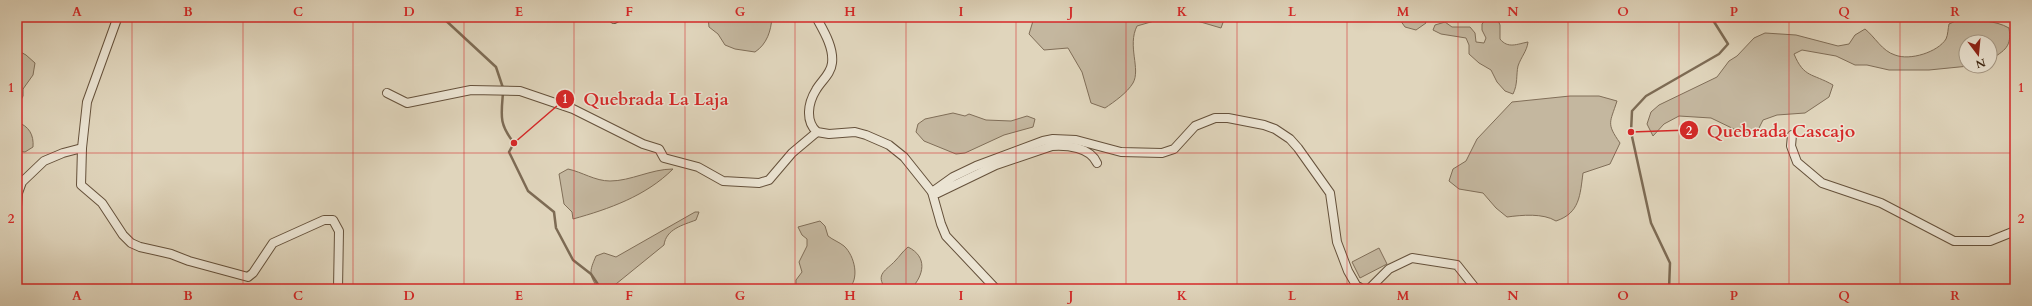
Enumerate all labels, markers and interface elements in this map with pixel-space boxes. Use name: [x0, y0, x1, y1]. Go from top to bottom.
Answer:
text: A: [72, 3, 82, 21]
text: B: [183, 3, 193, 21]
text: C: [293, 3, 303, 21]
text: D: [403, 3, 415, 21]
text: E: [515, 3, 523, 21]
text: F: [625, 3, 633, 21]
text: G: [735, 3, 746, 21]
text: H: [844, 3, 856, 21]
text: I: [958, 3, 964, 21]
text: J: [1067, 3, 1074, 21]
text: K: [1177, 3, 1188, 21]
text: L: [1288, 3, 1297, 21]
text: M: [1397, 3, 1410, 21]
text: N: [1507, 3, 1519, 21]
text: O: [1617, 3, 1629, 21]
text: P: [1730, 3, 1738, 21]
text: Q: [1838, 3, 1850, 21]
text: R: [1950, 3, 1960, 21]
north arrow: [1958, 34, 1998, 74]
text: N: [1974, 55, 1987, 72]
text: 1: [8, 79, 14, 97]
text: 1: [2018, 79, 2024, 97]
callout: Quebrada La Laja: [555, 84, 737, 114]
text: Quebrada La Laja: [583, 87, 729, 112]
text: 1: [562, 91, 568, 107]
callout: Quebrada Cascajo: [1679, 115, 1863, 145]
text: Quebrada Cascajo: [1707, 119, 1855, 144]
text: 2: [1686, 123, 1692, 139]
text: 2: [8, 210, 15, 228]
text: 2: [2018, 210, 2025, 228]
text: A: [72, 287, 82, 305]
text: B: [183, 287, 193, 305]
text: C: [293, 287, 303, 305]
text: D: [403, 287, 415, 305]
text: E: [515, 287, 523, 305]
text: F: [625, 287, 633, 305]
text: G: [735, 287, 746, 305]
text: H: [844, 287, 856, 305]
text: I: [958, 287, 964, 305]
text: J: [1067, 287, 1074, 305]
text: K: [1177, 287, 1188, 305]
text: L: [1288, 287, 1297, 305]
text: M: [1397, 287, 1410, 305]
text: N: [1507, 287, 1519, 305]
text: O: [1617, 287, 1629, 305]
text: P: [1730, 287, 1738, 305]
text: Q: [1838, 287, 1850, 305]
text: R: [1950, 287, 1960, 305]

